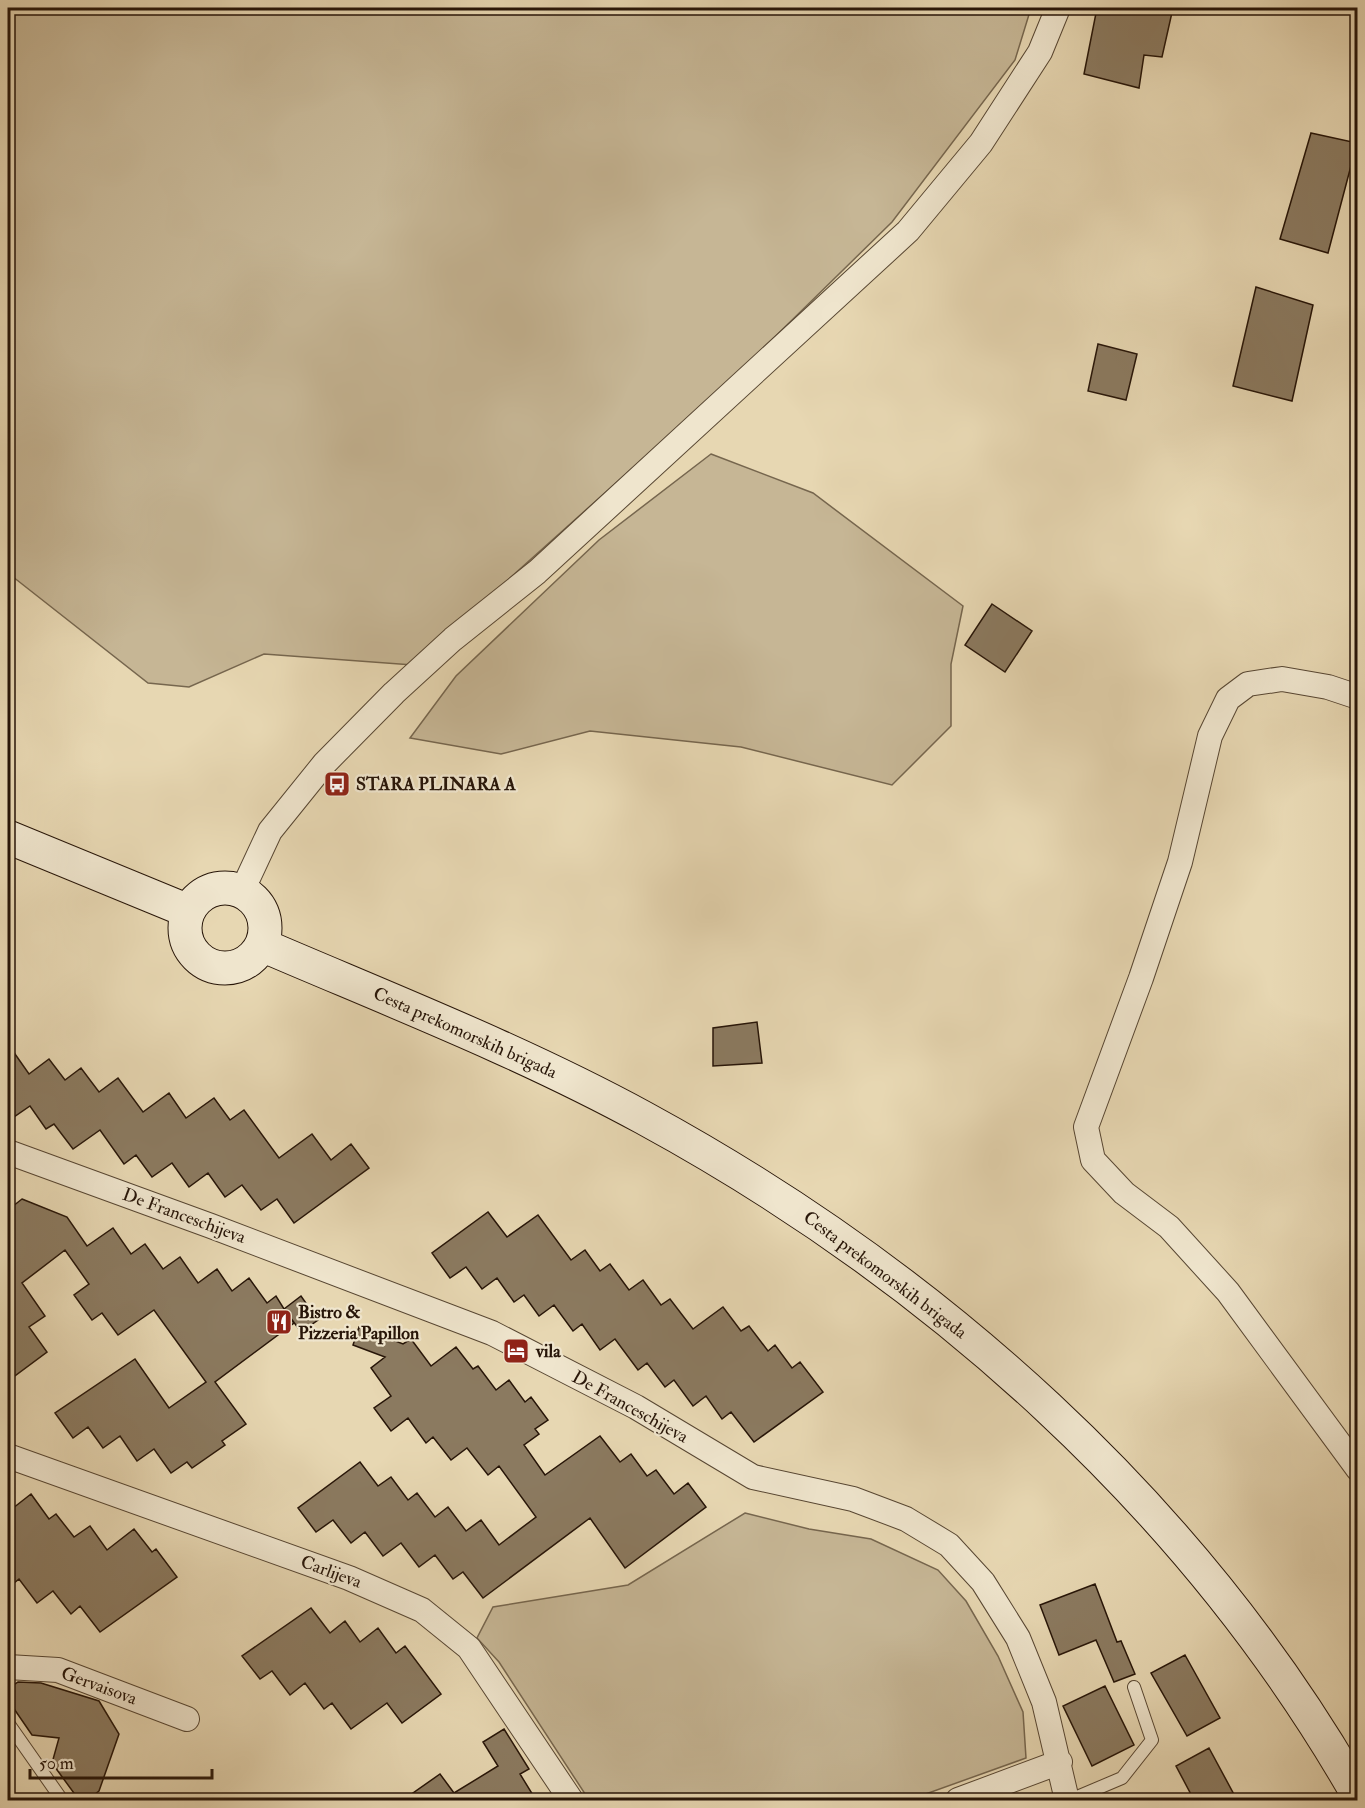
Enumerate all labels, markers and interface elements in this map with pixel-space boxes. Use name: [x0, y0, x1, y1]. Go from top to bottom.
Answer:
bus stop icon: STARA PLINARA A: [322, 769, 352, 799]
place label: STARA PLINARA A: [356, 773, 517, 796]
street label: Cesta prekomorskih brigada: [369, 982, 561, 1084]
street label: De Franceschijeva: [119, 1183, 249, 1249]
street label: Cesta prekomorskih brigada: [799, 1206, 972, 1344]
place label: Bistro & Pizzeria Papillon: [298, 1301, 420, 1345]
restaurant icon: Bistro & Pizzeria Papillon: [264, 1307, 294, 1337]
hotel icon: vila: [501, 1336, 531, 1366]
place label: vila: [535, 1340, 561, 1363]
street label: De Franceschijeva: [568, 1366, 693, 1449]
street label: Carlijeva: [297, 1550, 365, 1594]
street label: Gervaisova: [58, 1662, 141, 1711]
scale bar: [30, 1742, 212, 1780]
text: 50 m: [39, 1752, 74, 1775]

